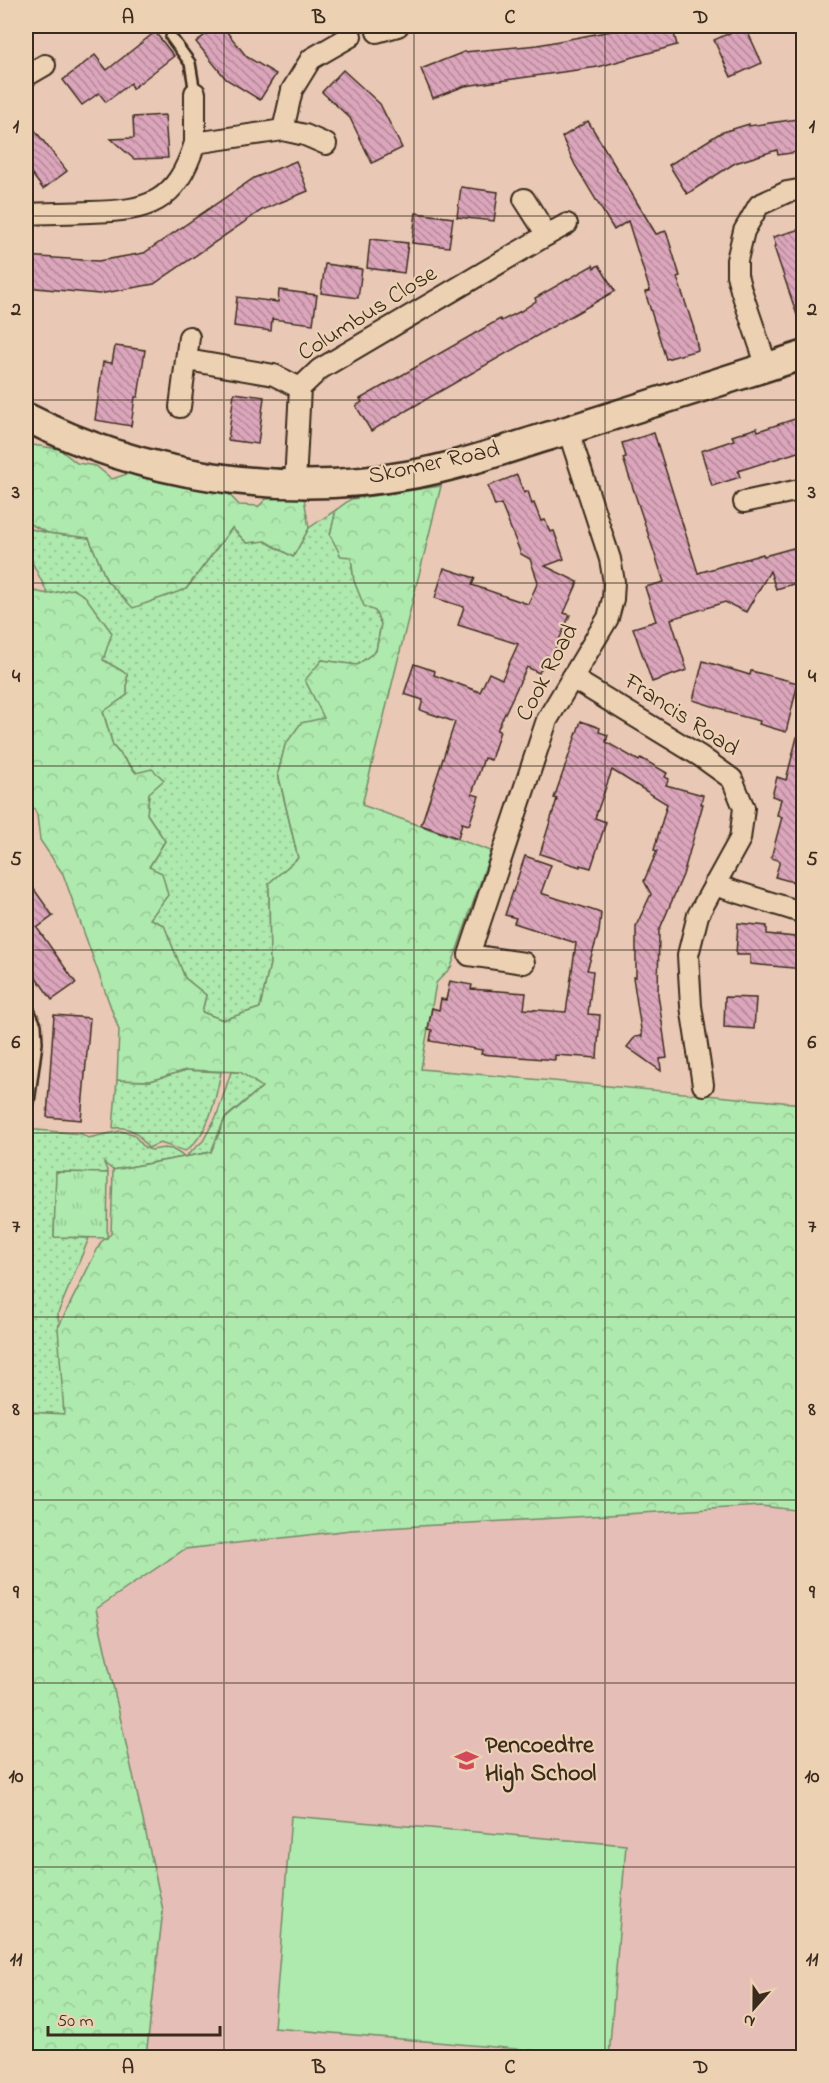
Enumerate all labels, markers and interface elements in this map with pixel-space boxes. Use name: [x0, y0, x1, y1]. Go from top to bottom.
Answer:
text: A: [122, 4, 134, 33]
text: B: [311, 4, 326, 33]
text: C: [505, 4, 516, 33]
text: D: [693, 4, 708, 33]
text: 1: [13, 113, 20, 142]
text: 1: [809, 113, 816, 142]
street label: Columbus Close: [292, 257, 445, 371]
text: 2: [10, 296, 21, 325]
text: 2: [806, 296, 817, 325]
street label: Skomer Road: [365, 433, 503, 495]
text: 3: [11, 479, 20, 508]
text: 3: [807, 479, 816, 508]
street label: Cook Road: [508, 617, 589, 728]
text: 4: [12, 663, 21, 692]
text: 4: [808, 663, 817, 692]
street label: Francis Road: [616, 665, 746, 767]
text: 5: [10, 846, 22, 875]
text: 5: [806, 846, 818, 875]
text: 6: [12, 1029, 21, 1058]
text: 6: [808, 1029, 817, 1058]
text: 7: [12, 1213, 21, 1242]
text: 7: [808, 1213, 817, 1242]
text: 8: [11, 1396, 20, 1425]
text: 8: [807, 1396, 816, 1425]
text: 9: [12, 1579, 20, 1608]
text: 9: [808, 1579, 816, 1608]
place label: Pencoedtre High School: [485, 1729, 596, 1793]
school or university icon: Pencoedtre High School: [454, 1747, 480, 1773]
text: 10: [9, 1763, 24, 1792]
text: 10: [805, 1763, 820, 1792]
text: 11: [10, 1946, 23, 1975]
text: 11: [806, 1946, 819, 1975]
north arrow: [724, 1978, 784, 2038]
scale bar: [48, 1999, 220, 2037]
text: N: [740, 2007, 759, 2033]
text: 50 m: [57, 2009, 94, 2035]
text: A: [122, 2054, 134, 2083]
text: B: [311, 2054, 326, 2083]
text: C: [505, 2054, 516, 2083]
text: D: [693, 2054, 708, 2083]

